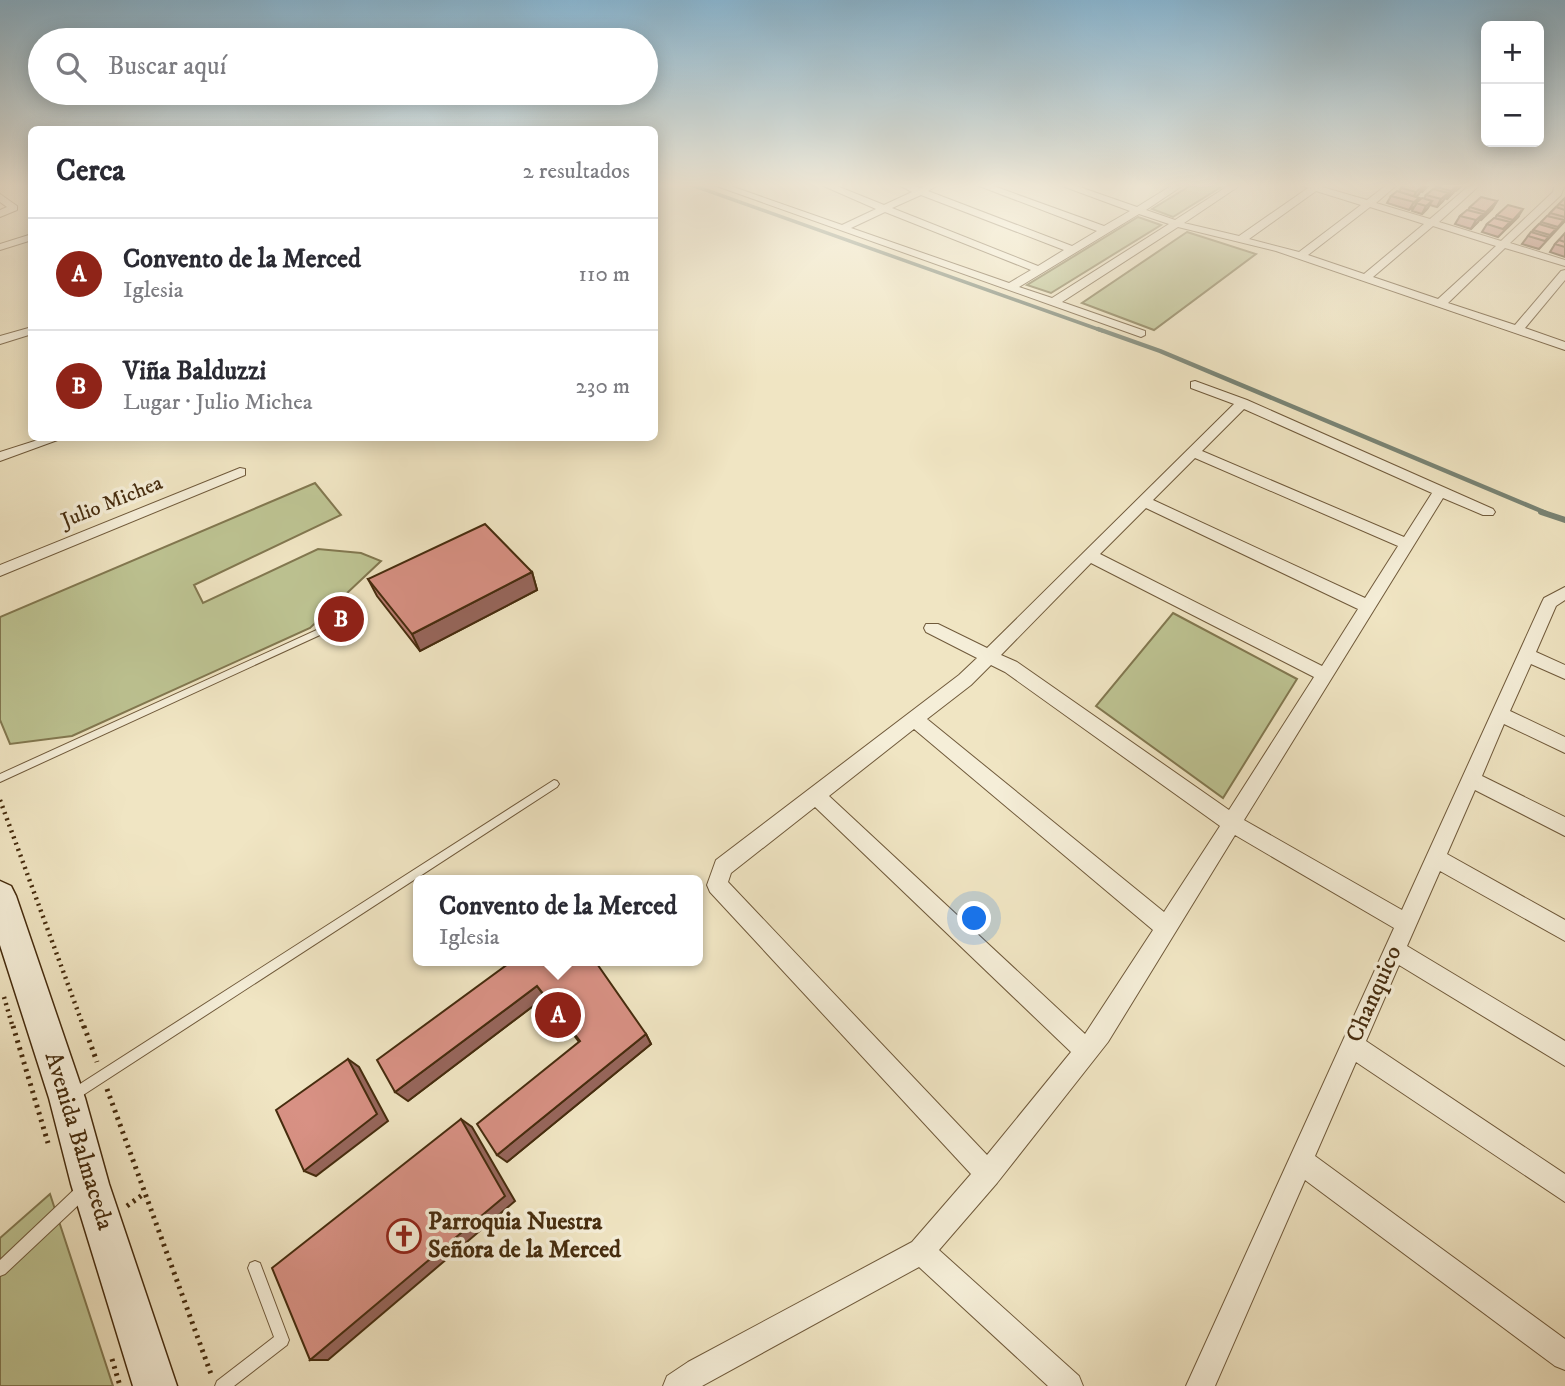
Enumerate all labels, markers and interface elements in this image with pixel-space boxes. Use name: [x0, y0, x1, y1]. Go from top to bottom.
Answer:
map controls: [1481, 21, 1544, 147]
button: +: [1481, 21, 1544, 84]
search box: [28, 28, 658, 105]
icon: search: [52, 48, 90, 86]
text: Buscar aquí: [108, 50, 226, 83]
button: −: [1481, 84, 1544, 147]
text: Cerca: [56, 153, 125, 190]
text: 2 resultados: [523, 157, 630, 186]
text: Convento de la Merced: [123, 243, 361, 276]
text: A: [72, 260, 86, 289]
text: 110 m: [579, 260, 630, 289]
text: Iglesia: [123, 276, 183, 305]
text: Viña Balduzzi: [123, 355, 266, 388]
text: B: [72, 372, 86, 401]
text: 230 m: [576, 372, 630, 401]
text: Lugar · Julio Michea: [123, 388, 313, 417]
street label: Julio Michea: [56, 470, 166, 535]
pin: B: [318, 593, 364, 645]
popup: [413, 875, 703, 966]
text: Convento de la Merced: [439, 890, 677, 923]
your location: [957, 901, 991, 935]
text: Iglesia: [439, 923, 499, 952]
street label: Chanquico: [1339, 941, 1409, 1047]
pin: A: [535, 989, 581, 1041]
street label: Avenida Balmaceda: [38, 1048, 121, 1234]
place label: Parroquia Nuestra Señora de la Merced: [428, 1207, 622, 1265]
church icon: Parroquia Nuestra Señora de la Merced: [385, 1217, 423, 1255]

